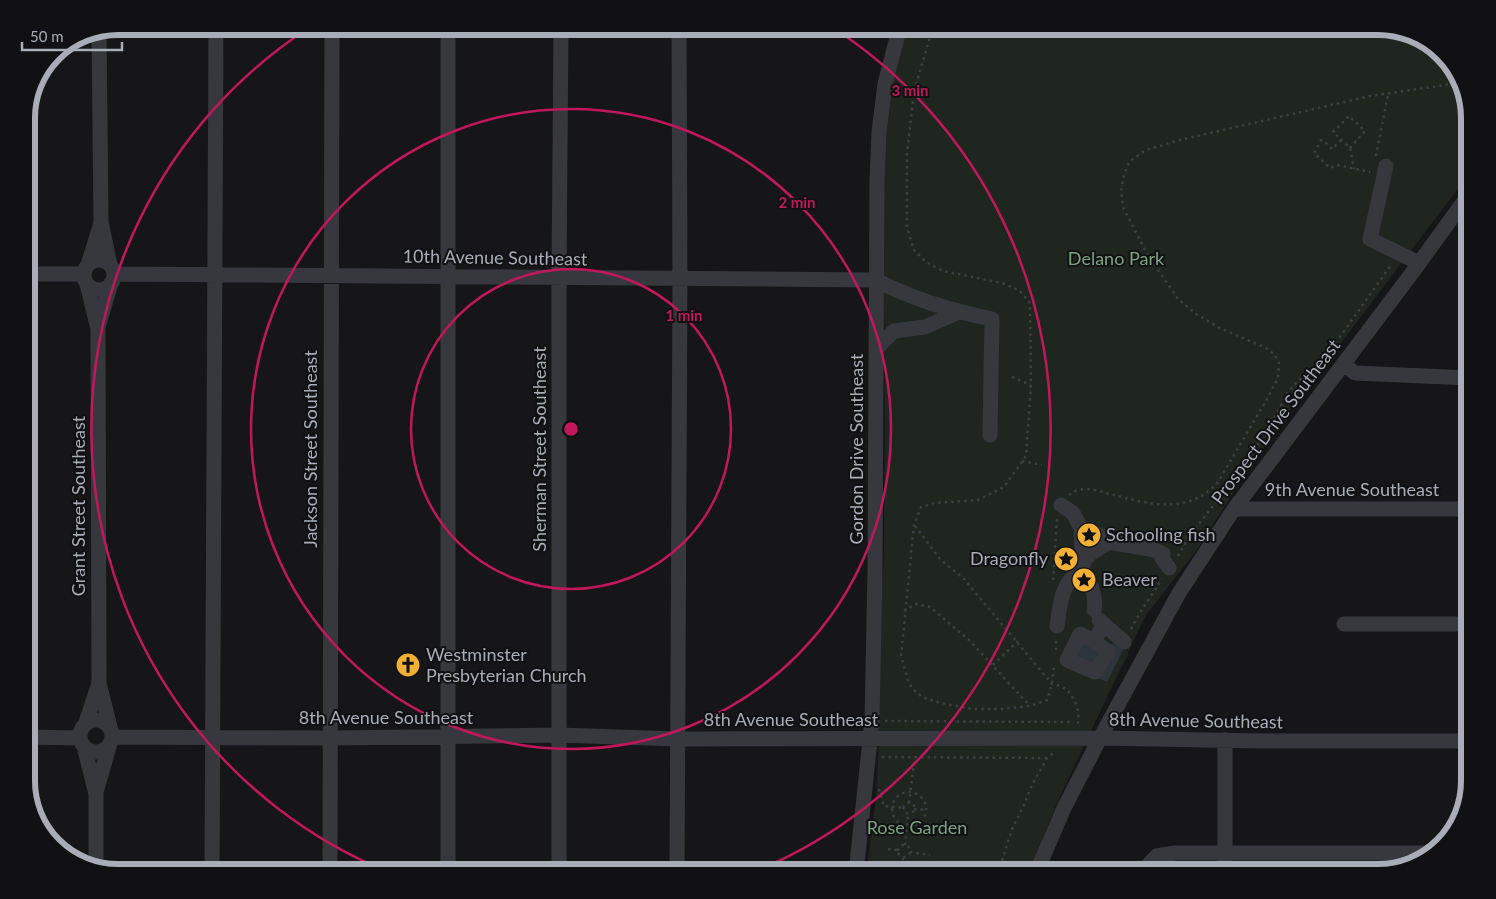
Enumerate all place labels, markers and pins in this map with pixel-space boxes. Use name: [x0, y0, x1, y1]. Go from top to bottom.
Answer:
centre of rings: [562, 420, 580, 438]
place icon: Schooling fish: [1076, 522, 1102, 548]
place label: Schooling fish: [1106, 523, 1216, 545]
place icon: Dragonfly: [1053, 546, 1079, 572]
place label: Dragonfly: [970, 547, 1049, 569]
place icon: Beaver: [1071, 567, 1097, 593]
place label: Beaver: [1102, 568, 1157, 590]
place label: Westminster Presbyterian Church: [426, 643, 587, 686]
church icon: Westminster Presbyterian Church: [395, 652, 421, 678]

